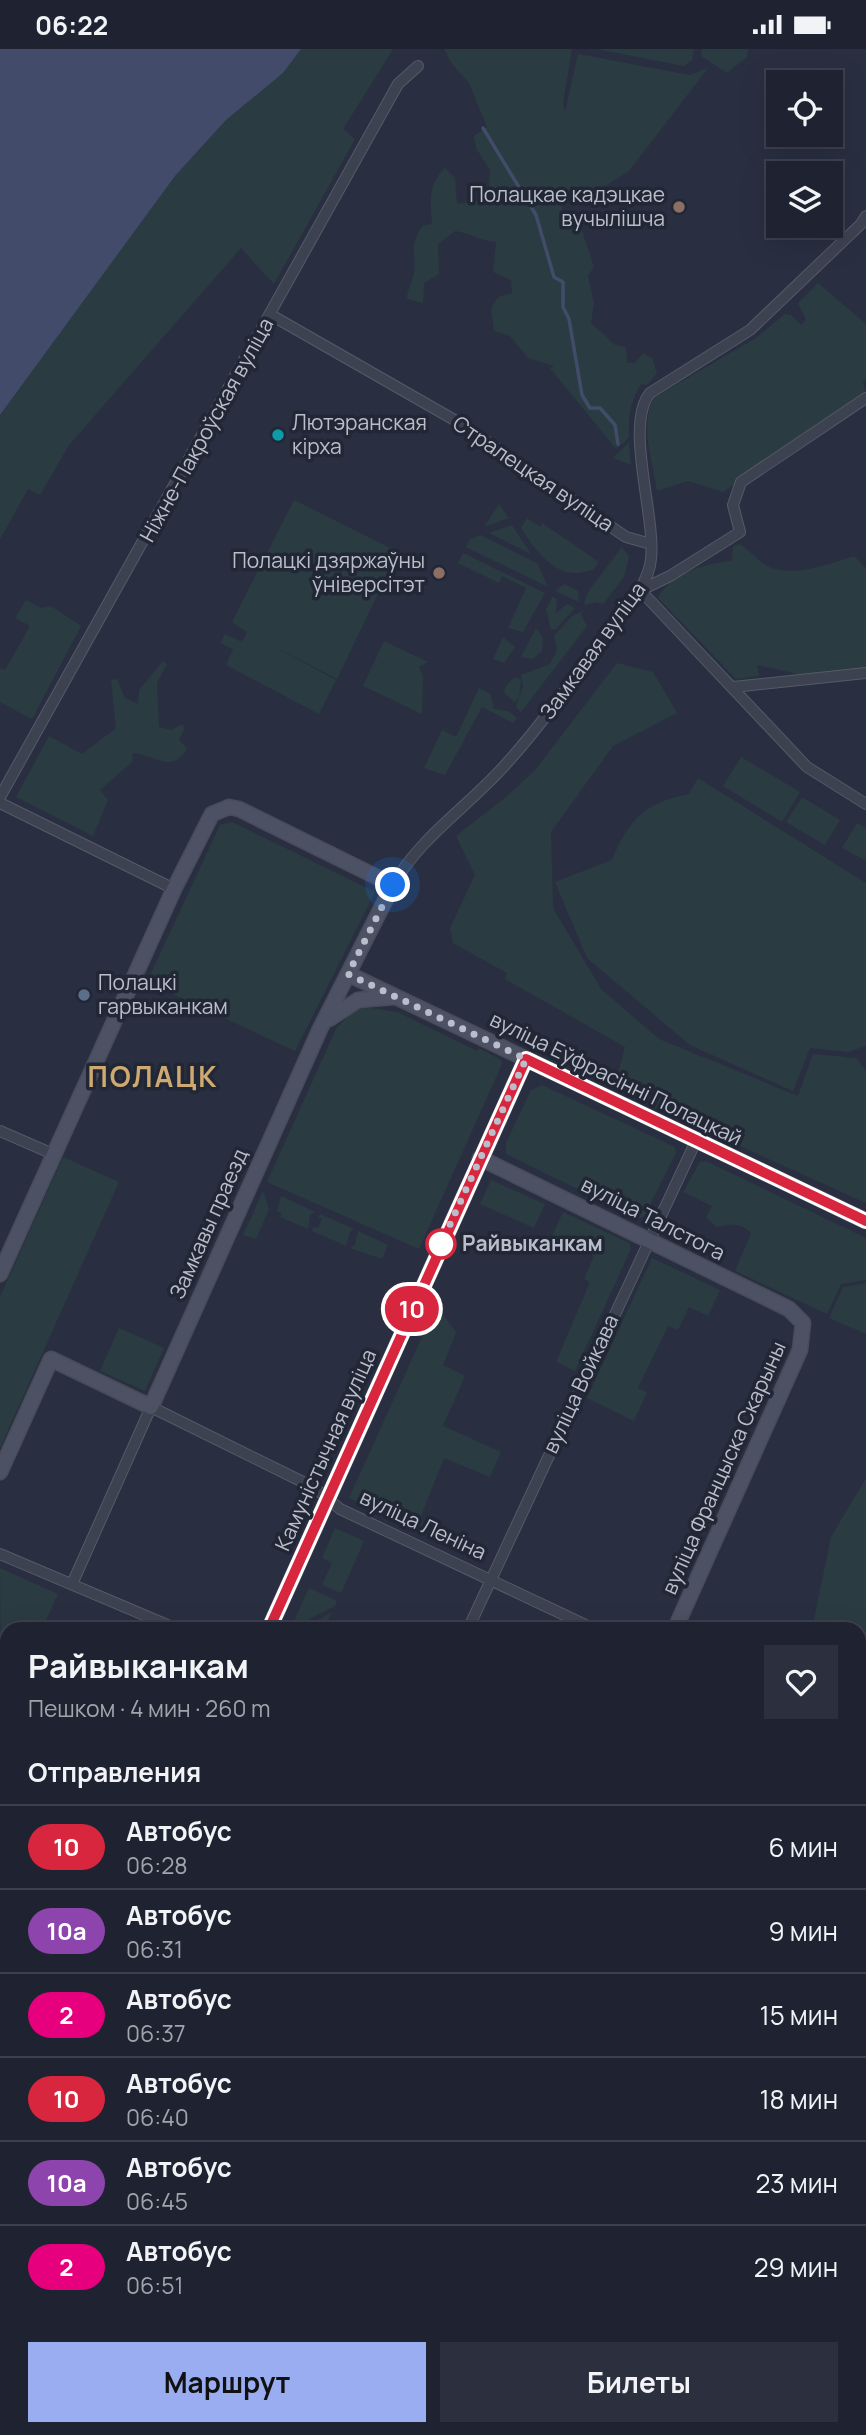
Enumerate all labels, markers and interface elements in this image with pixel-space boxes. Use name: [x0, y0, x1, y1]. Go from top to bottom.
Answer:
text: 06:22: [35, 7, 108, 43]
map controls: [766, 70, 843, 238]
button: locate: [766, 70, 843, 147]
button: layers: [766, 161, 843, 238]
place label: Полацкае кадэцкае вучылішча: [469, 180, 665, 232]
marker: Полацкае кадэцкае вучылішча: [671, 199, 687, 215]
street label: Ніжне-Пакроўская вуліца: [133, 312, 280, 547]
place label: Лютэранская кірха: [292, 408, 427, 460]
street label: Стралецкая вуліца: [448, 409, 620, 537]
marker: Лютэранская кірха: [270, 427, 286, 443]
place label: Полацкі дзяржаўны ўніверсітэт: [232, 546, 425, 598]
marker: Полацкі дзяржаўны ўніверсітэт: [431, 565, 447, 581]
street label: Замкавая вуліца: [533, 576, 651, 725]
your location: [375, 867, 410, 902]
place label: Полацкі гарвыканкам: [98, 968, 228, 1020]
marker: Полацкі гарвыканкам: [76, 987, 92, 1003]
street label: вуліца Еўфрасінні Полацкай: [486, 1005, 747, 1151]
district label: ПОЛАЦК: [88, 1057, 218, 1095]
street label: Замкавы праезд: [162, 1144, 254, 1303]
street label: вуліца Талстога: [577, 1170, 730, 1266]
marker: Райвыканкам: [426, 1229, 456, 1259]
place label: Райвыканкам: [462, 1229, 603, 1257]
line badge: 10: [380, 1286, 444, 1332]
text: 10: [399, 1292, 425, 1325]
street label: вуліца Войкава: [536, 1310, 624, 1457]
street label: вуліца Францыска Скарыны: [655, 1337, 792, 1599]
street label: Камуністычная вуліца: [268, 1344, 382, 1555]
street label: вуліца Леніна: [356, 1483, 491, 1566]
text: Райвыканкам: [28, 1643, 249, 1688]
button: heart: [764, 1645, 838, 1719]
text: Пешком · 4 мин · 260 m: [28, 1692, 271, 1724]
text: Отправления: [28, 1754, 201, 1790]
text: Автобус: [126, 1813, 232, 1849]
text: 6 мин: [769, 1829, 838, 1865]
text: 10: [53, 1830, 80, 1863]
text: 06:28: [126, 1849, 188, 1881]
text: Автобус: [126, 1897, 232, 1933]
text: 9 мин: [769, 1913, 838, 1949]
text: 10а: [46, 1914, 87, 1947]
text: 06:31: [126, 1933, 183, 1965]
text: Автобус: [126, 1981, 232, 2017]
text: 15 мин: [760, 1997, 838, 2033]
text: 2: [59, 1998, 74, 2031]
text: 06:37: [126, 2017, 185, 2049]
text: Автобус: [126, 2065, 232, 2101]
text: 18 мин: [759, 2081, 838, 2117]
text: 10: [53, 2082, 80, 2115]
text: 06:40: [126, 2101, 189, 2133]
text: Автобус: [126, 2149, 232, 2185]
text: 23 мин: [755, 2165, 838, 2201]
text: 10а: [46, 2166, 87, 2199]
text: 06:45: [126, 2185, 188, 2217]
text: Автобус: [126, 2233, 232, 2269]
text: 29 мин: [754, 2249, 838, 2285]
text: 2: [59, 2250, 74, 2283]
text: 06:51: [126, 2269, 183, 2301]
button: Маршрут: [28, 2342, 426, 2422]
button: Билеты: [440, 2342, 838, 2422]

